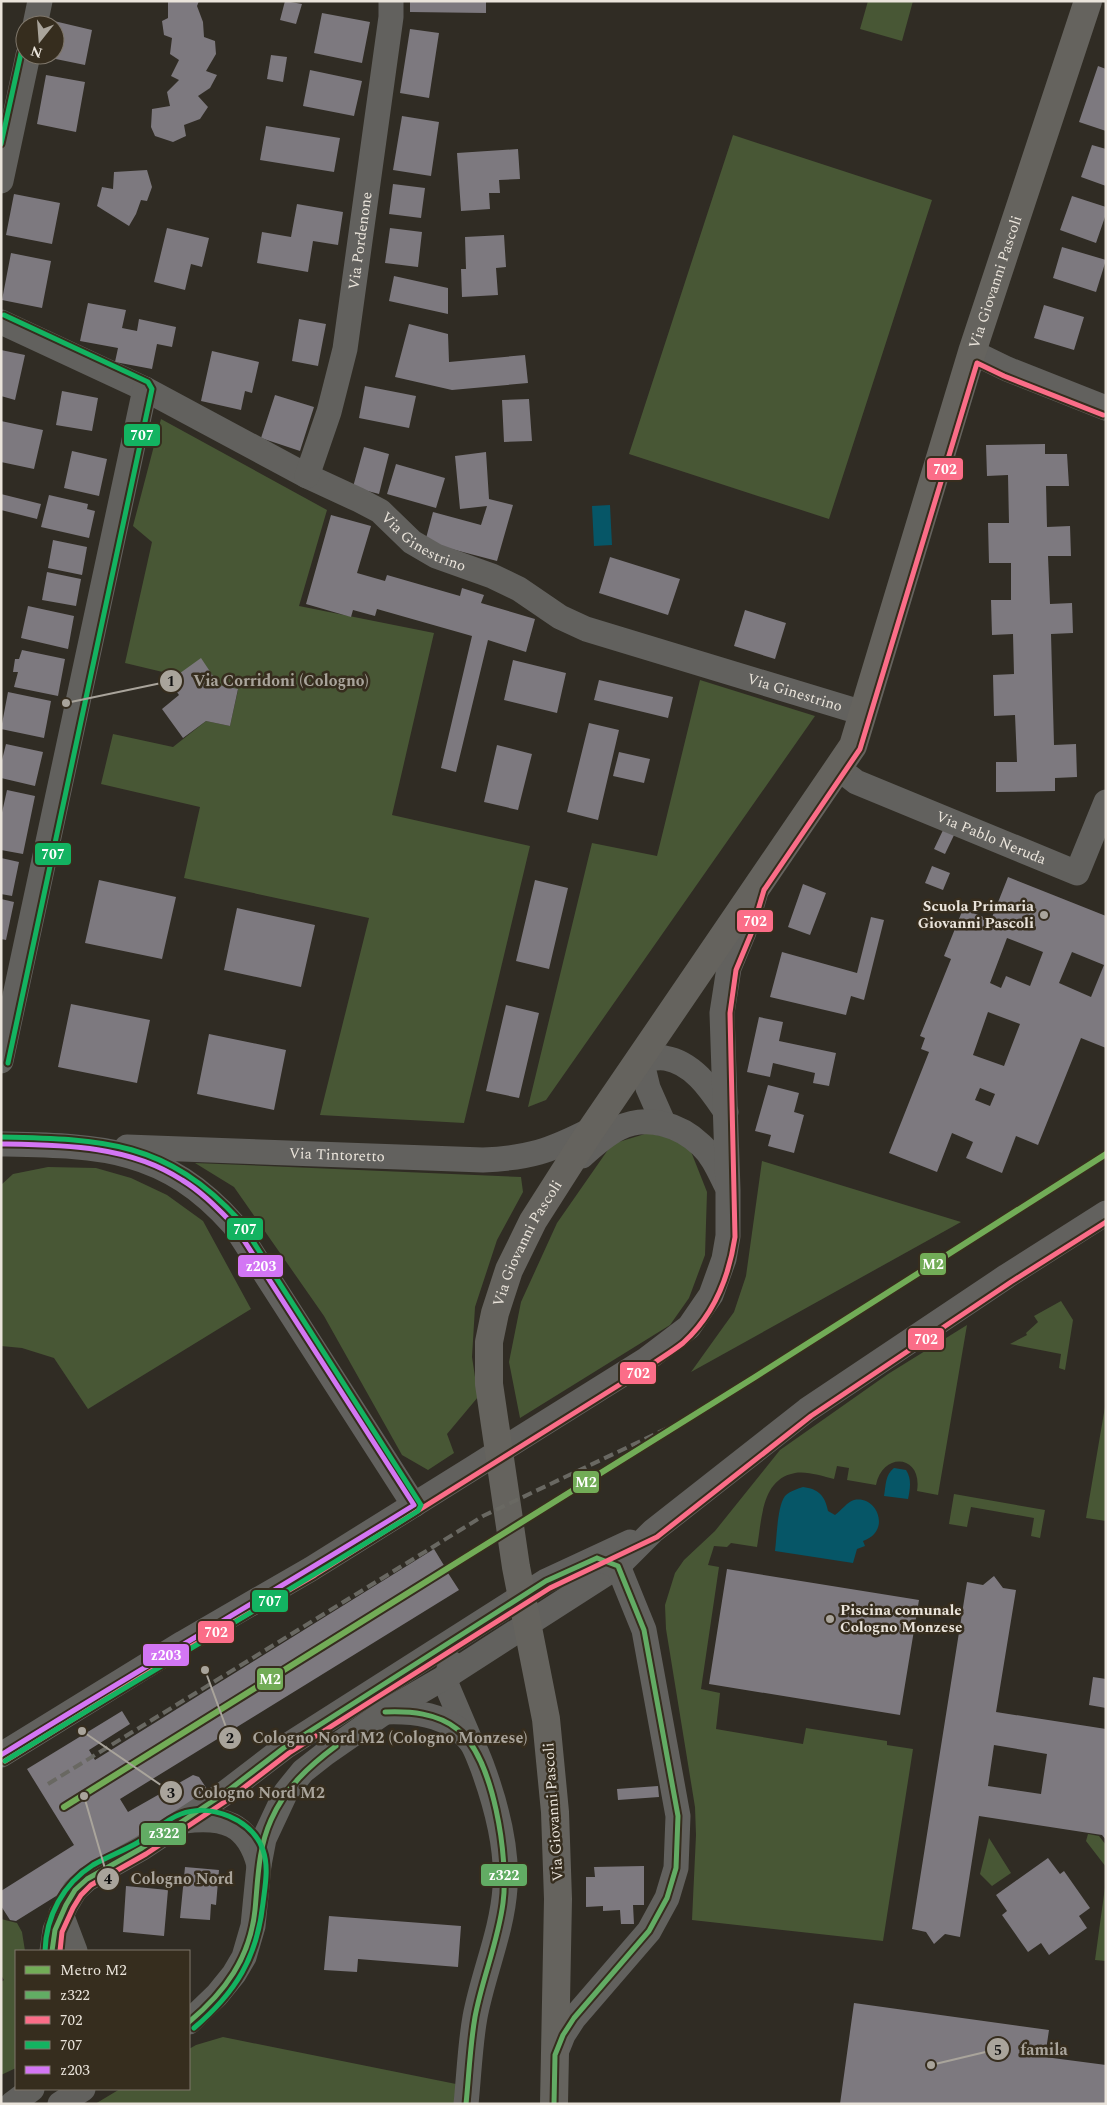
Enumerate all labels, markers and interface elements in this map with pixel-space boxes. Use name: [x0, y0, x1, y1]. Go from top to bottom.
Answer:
north arrow: [15, 15, 65, 65]
text: N: [28, 40, 45, 64]
street label: Via Pordenone: [342, 190, 379, 291]
street label: Via Giovanni Pascoli: [963, 212, 1028, 352]
line badge: 707: [123, 423, 161, 447]
text: 707: [130, 425, 154, 446]
line badge: 702: [926, 457, 964, 481]
text: 702: [933, 459, 957, 480]
street label: Via Ginestrino: [375, 507, 469, 578]
callout: Via Corridoni (Cologno): [159, 665, 379, 696]
street label: Via Ginestrino: [744, 668, 845, 718]
text: Via Corridoni (Cologno): [193, 669, 369, 693]
text: 1: [167, 670, 175, 693]
street label: Via Pablo Neruda: [932, 805, 1050, 871]
line badge: 707: [34, 842, 72, 866]
text: 707: [41, 844, 65, 865]
place label: Scuola Primaria Giovanni Pascoli: [918, 895, 1034, 935]
line badge: 702: [736, 909, 774, 933]
marker: Scuola Primaria Giovanni Pascoli: [1038, 909, 1050, 921]
text: 702: [743, 911, 767, 932]
street label: Via Tintoretto: [289, 1142, 385, 1168]
street label: Via Giovanni Pascoli: [487, 1176, 568, 1310]
line badge: 707: [226, 1217, 264, 1241]
text: 707: [233, 1219, 257, 1240]
line badge: M2: [919, 1252, 947, 1276]
line badge: z203: [237, 1254, 284, 1278]
text: M2: [922, 1254, 944, 1275]
text: z203: [246, 1256, 276, 1277]
line badge: 702: [907, 1327, 945, 1351]
text: 702: [914, 1329, 938, 1350]
line badge: 702: [619, 1361, 657, 1385]
text: 702: [626, 1363, 650, 1384]
line badge: M2: [572, 1470, 600, 1494]
text: M2: [575, 1472, 597, 1493]
line badge: 707: [251, 1589, 289, 1613]
text: 707: [258, 1591, 282, 1612]
place label: Piscina comunale Cologno Monzese: [840, 1599, 963, 1639]
marker: Piscina comunale Cologno Monzese: [824, 1613, 836, 1625]
line badge: 702: [197, 1620, 235, 1644]
text: 702: [204, 1622, 228, 1643]
line badge: z203: [142, 1643, 190, 1667]
text: z203: [151, 1645, 181, 1666]
line badge: M2: [256, 1667, 284, 1691]
text: M2: [259, 1669, 281, 1690]
callout: Cologno Nord M2 (Cologno Monzese): [218, 1722, 538, 1753]
text: Cologno Nord M2 (Cologno Monzese): [252, 1726, 528, 1750]
text: 2: [226, 1727, 234, 1750]
street label: Via Giovanni Pascoli: [537, 1742, 570, 1882]
callout: Cologno Nord M2: [158, 1777, 336, 1808]
text: Cologno Nord M2: [193, 1781, 325, 1805]
text: 3: [167, 1782, 175, 1805]
line badge: z322: [140, 1822, 187, 1846]
text: z322: [149, 1823, 179, 1844]
callout: Cologno Nord: [95, 1863, 244, 1894]
line badge: z322: [480, 1863, 528, 1887]
text: z322: [489, 1865, 519, 1886]
text: Cologno Nord: [130, 1867, 234, 1891]
text: 4: [104, 1868, 113, 1891]
legend: [15, 1950, 190, 2090]
text: Metro M2: [60, 1959, 127, 1982]
text: z322: [60, 1984, 90, 2007]
text: 702: [60, 2009, 83, 2032]
text: 707: [60, 2034, 83, 2057]
callout: famila: [985, 2034, 1078, 2065]
text: famila: [1020, 2038, 1068, 2062]
text: 5: [994, 2039, 1002, 2062]
text: z203: [60, 2059, 90, 2082]

